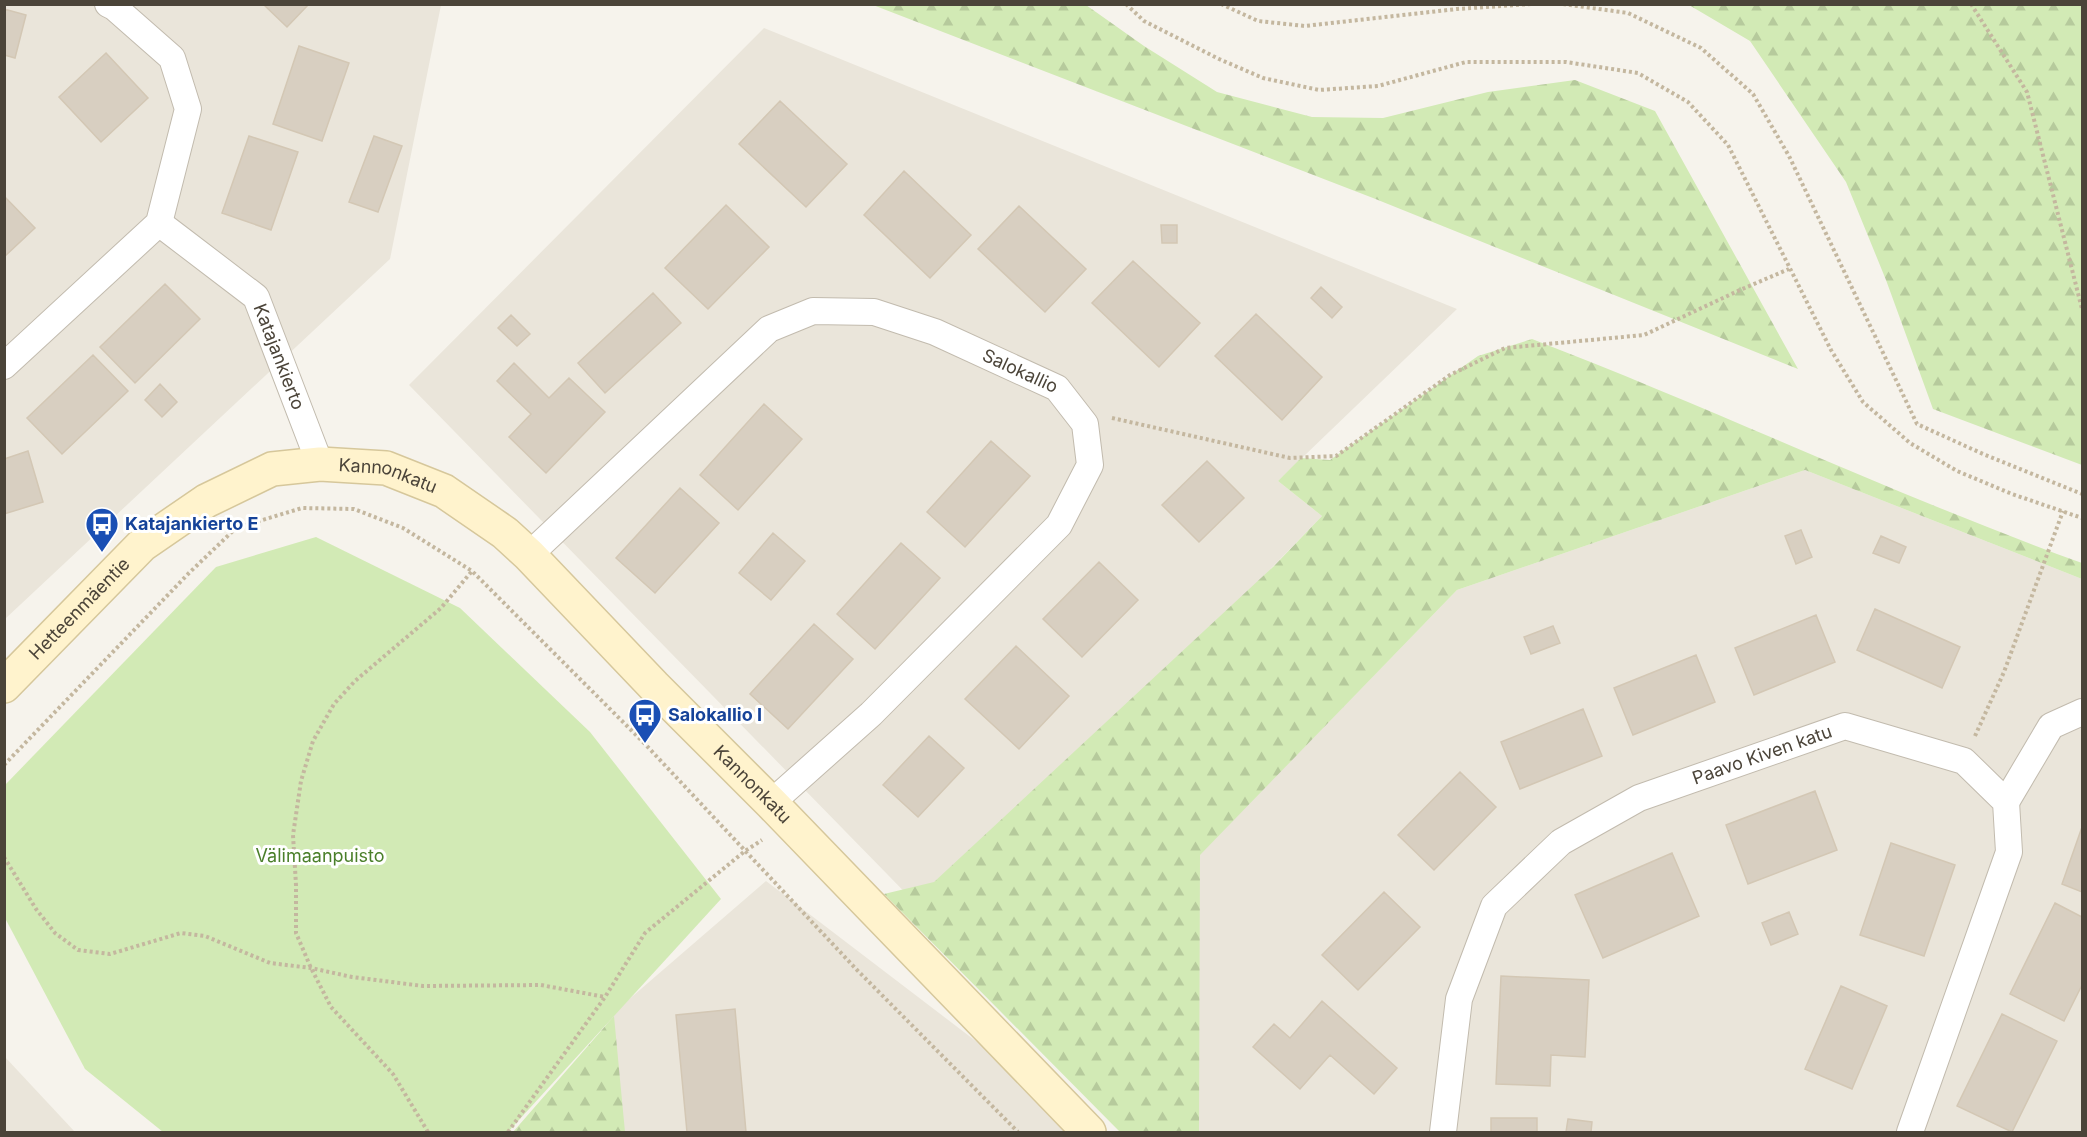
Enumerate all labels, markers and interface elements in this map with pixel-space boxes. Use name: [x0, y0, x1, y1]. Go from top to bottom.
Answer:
street label: Katajankierto: [250, 301, 309, 413]
street label: Salokallio: [979, 344, 1061, 397]
street label: Kannonkatu: [338, 454, 440, 497]
bus stop icon: Katajankierto E: [84, 506, 120, 553]
place label: Katajankierto E: [125, 513, 258, 534]
street label: Hetteenmäentie: [25, 553, 134, 664]
bus stop icon: Salokallio I: [627, 697, 663, 744]
place label: Salokallio I: [668, 704, 762, 725]
street label: Paavo Kiven katu: [1689, 720, 1835, 789]
street label: Kannonkatu: [710, 741, 796, 828]
park label: Välimaanpuisto: [255, 845, 385, 866]

